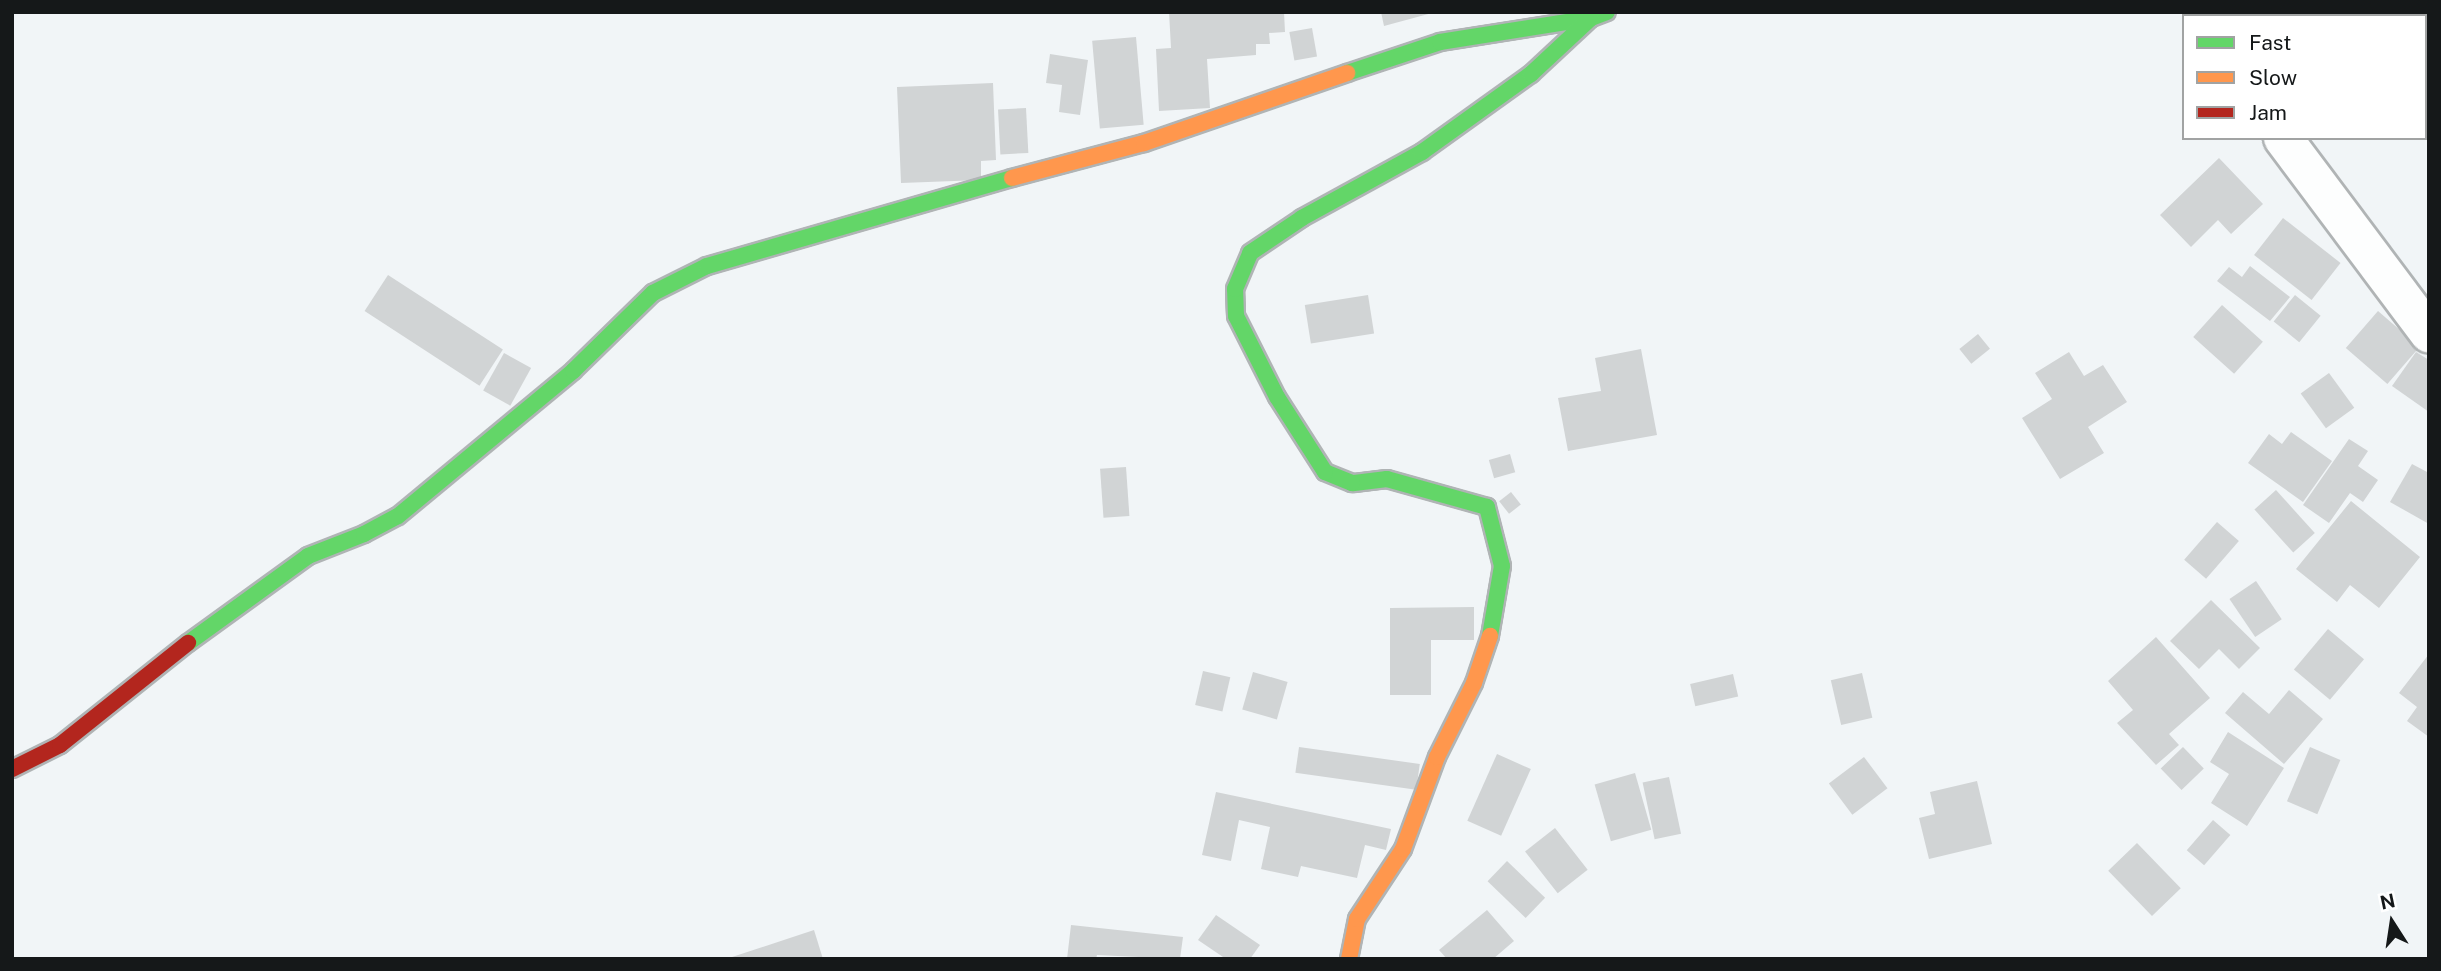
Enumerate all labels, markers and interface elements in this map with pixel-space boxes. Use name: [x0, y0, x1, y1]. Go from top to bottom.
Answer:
legend: [2182, 14, 2427, 140]
text: Fast: [2249, 30, 2291, 55]
text: Slow: [2249, 65, 2297, 90]
text: Jam: [2249, 100, 2287, 125]
north arrow: [2357, 887, 2427, 957]
text: N: [2378, 889, 2397, 914]

